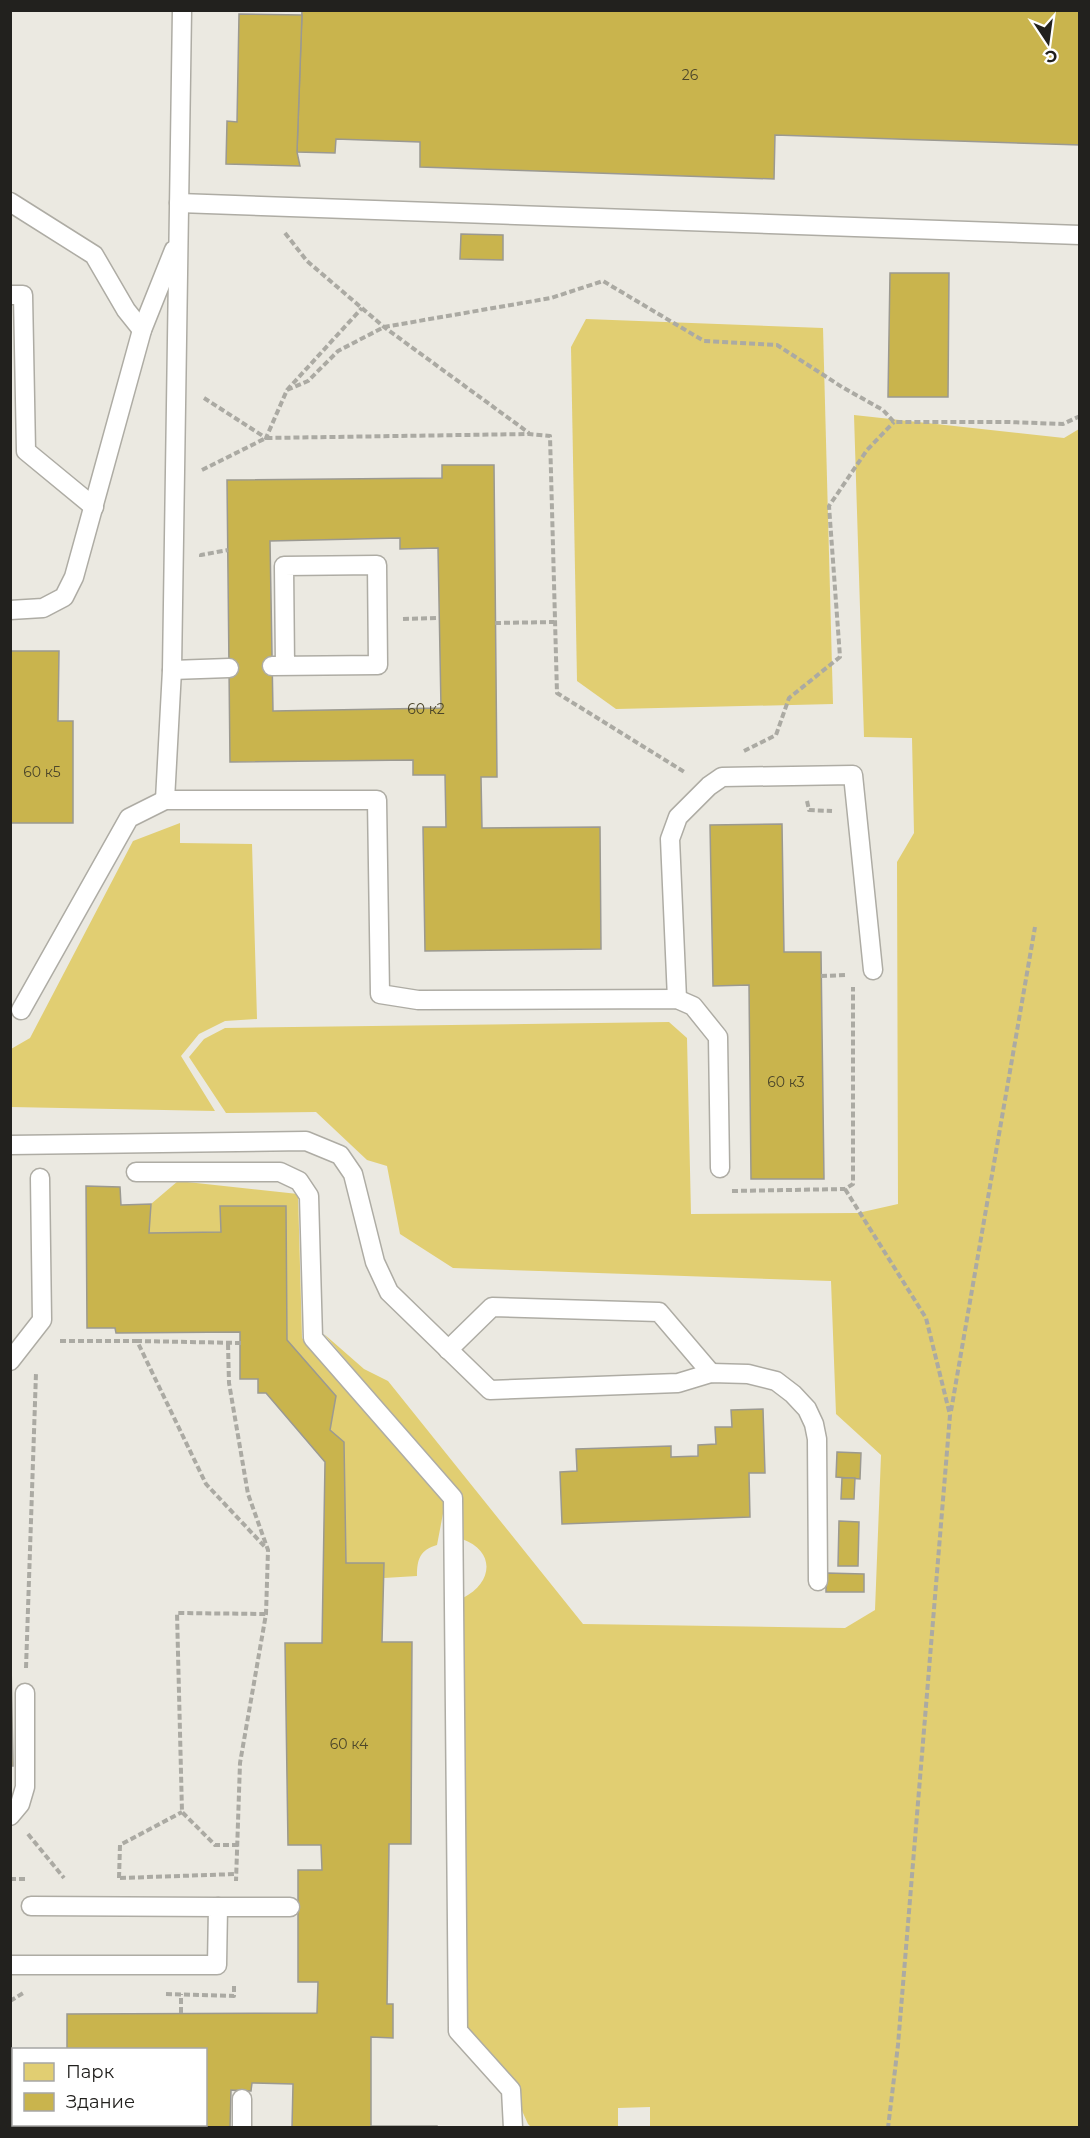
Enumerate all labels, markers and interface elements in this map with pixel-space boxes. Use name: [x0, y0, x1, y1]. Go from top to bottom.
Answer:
north arrow: [1018, 12, 1078, 72]
text: С: [1043, 46, 1059, 67]
house number: 26: [682, 66, 699, 84]
house number: 60 к2: [407, 700, 445, 718]
house number: 60 к5: [23, 763, 61, 781]
house number: 60 к3: [767, 1073, 805, 1091]
house number: 60 к4: [330, 1735, 369, 1753]
legend: [12, 2048, 207, 2126]
text: Парк: [66, 2061, 115, 2083]
text: Здание: [66, 2091, 135, 2113]

